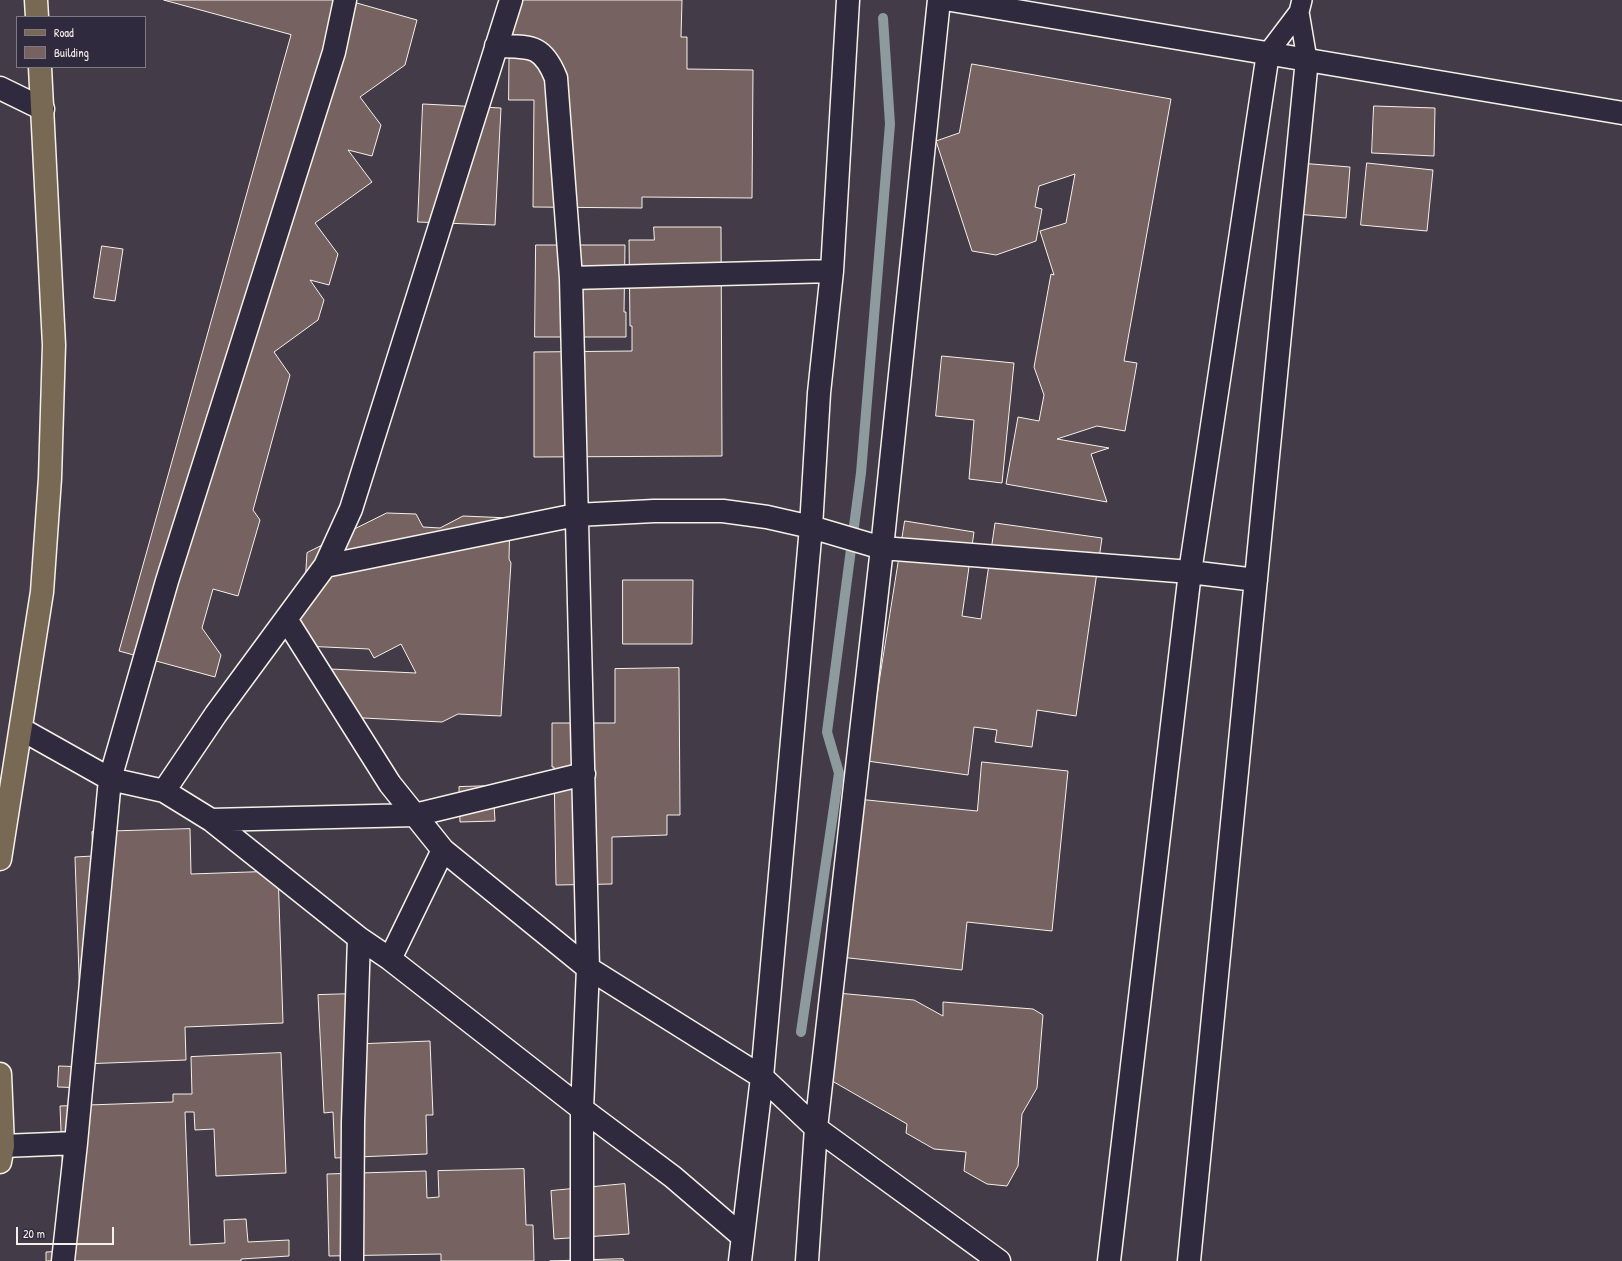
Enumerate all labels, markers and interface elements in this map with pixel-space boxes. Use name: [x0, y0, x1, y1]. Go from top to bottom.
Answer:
legend: [16, 16, 146, 68]
text: Road: [54, 24, 74, 41]
text: Building: [54, 44, 89, 61]
scale bar: [18, 1219, 116, 1245]
text: 20 m: [23, 1225, 45, 1242]

